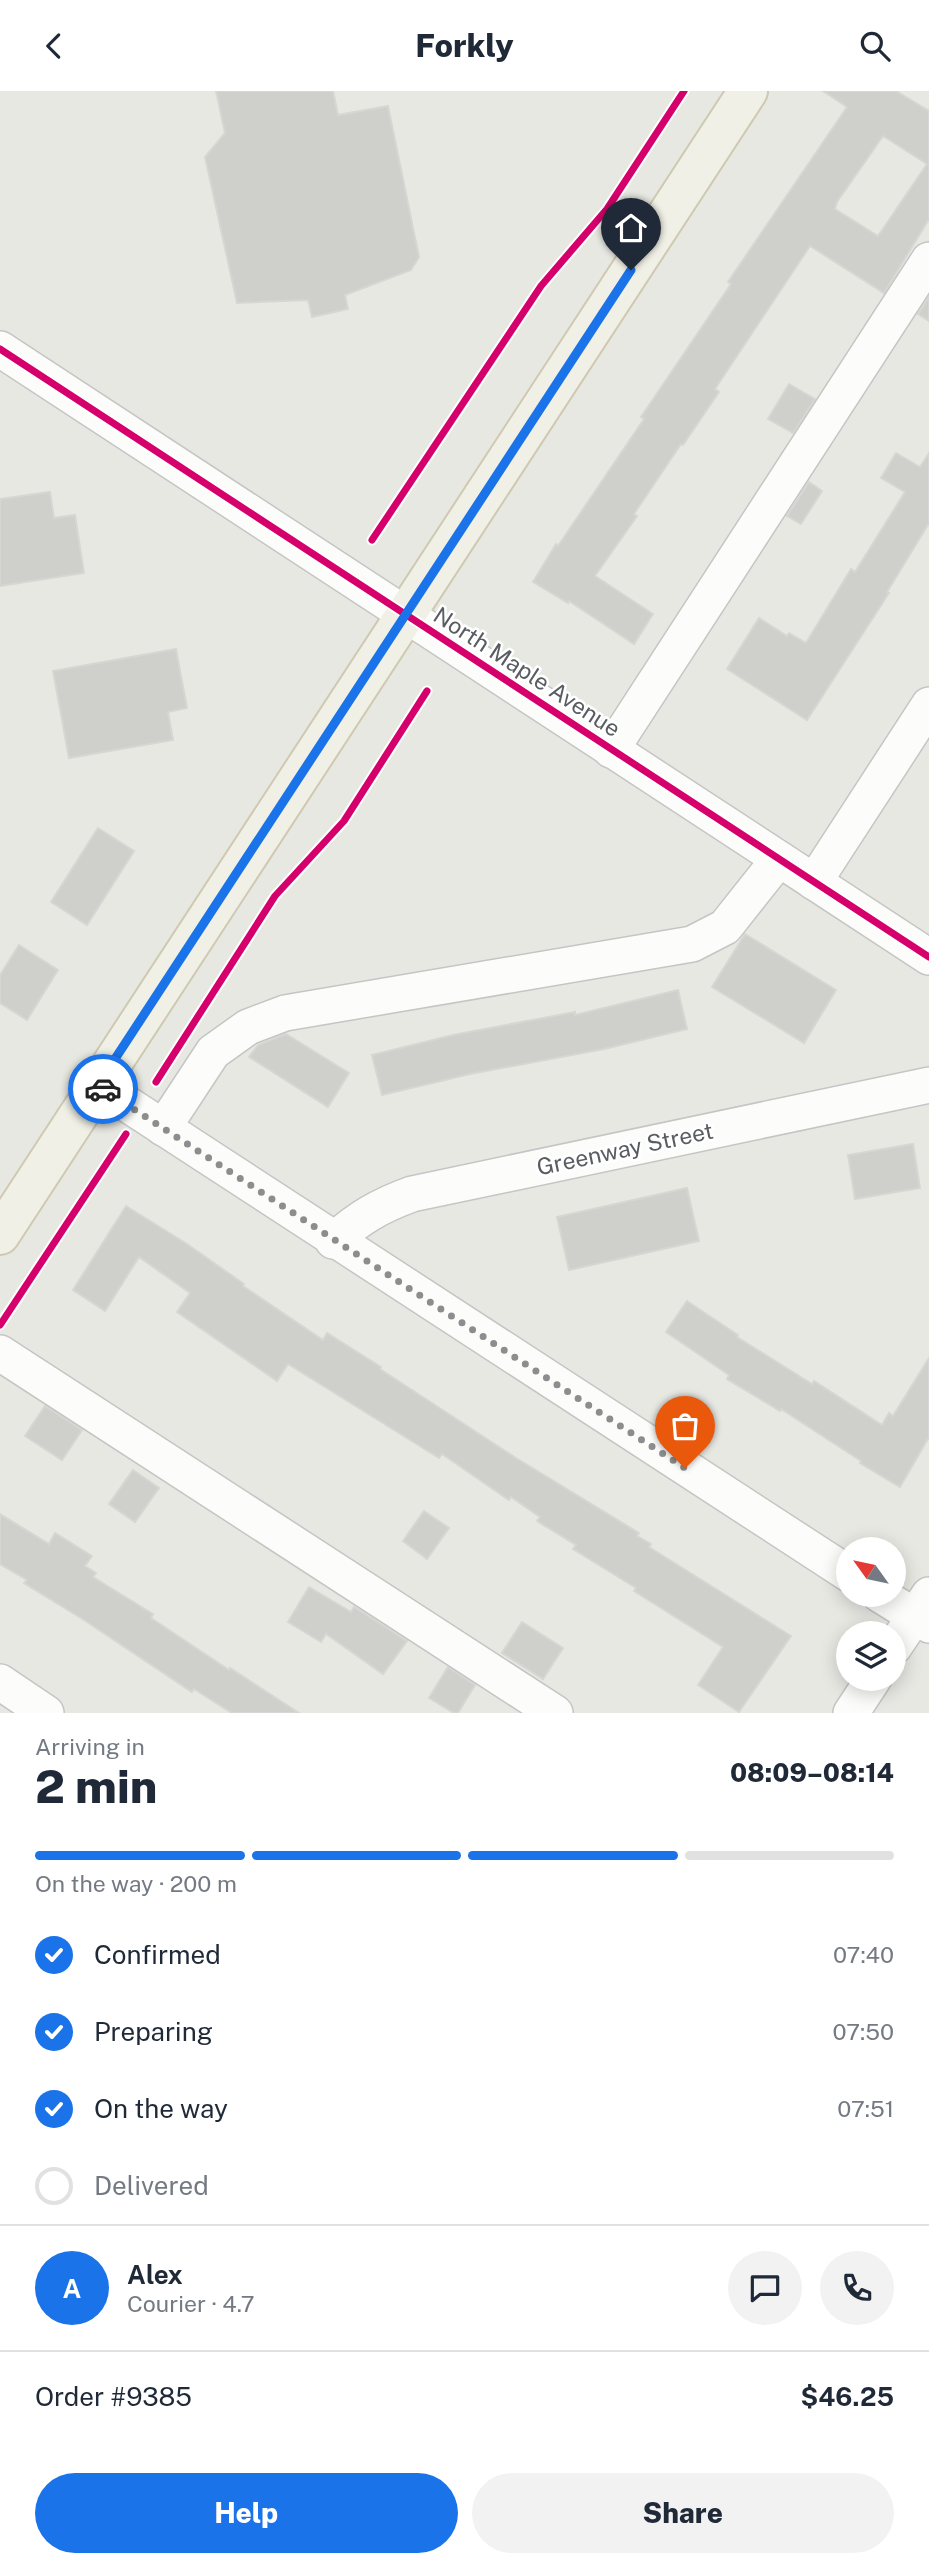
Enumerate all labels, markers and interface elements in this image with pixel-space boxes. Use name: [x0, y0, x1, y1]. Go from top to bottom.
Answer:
icon: back: [35, 27, 73, 65]
text: Forkly: [415, 27, 514, 64]
icon: search: [856, 27, 894, 65]
pin: [601, 198, 661, 270]
icon: home: [612, 209, 650, 247]
street label: North Maple Avenue: [429, 601, 626, 742]
courier: [68, 1054, 138, 1124]
icon: car: [84, 1070, 122, 1108]
street label: Greenway Street: [534, 1117, 716, 1180]
pin: [655, 1396, 715, 1468]
icon: bag: [666, 1407, 704, 1445]
north arrow: [836, 1537, 906, 1607]
map controls: [836, 1537, 906, 1691]
button: layers: [836, 1621, 906, 1691]
text: Arriving in: [35, 1733, 145, 1760]
text: 08:09–08:14: [730, 1757, 894, 1788]
text: 2 min: [35, 1759, 157, 1813]
text: On the way · 200 m: [35, 1870, 237, 1897]
icon: check: [35, 1936, 73, 1974]
text: Confirmed: [94, 1939, 221, 1970]
text: 07:40: [833, 1941, 894, 1968]
icon: check: [35, 2013, 73, 2051]
text: Preparing: [94, 2016, 213, 2047]
text: 07:50: [833, 2018, 894, 2045]
icon: check: [35, 2090, 73, 2128]
text: On the way: [94, 2093, 228, 2124]
text: 07:51: [837, 2095, 894, 2122]
text: Delivered: [94, 2170, 209, 2201]
button: chat: [728, 2251, 802, 2325]
button: phone: [820, 2251, 894, 2325]
text: Alex: [127, 2259, 183, 2290]
text: A: [63, 2273, 81, 2304]
text: Courier · 4.7: [127, 2290, 255, 2317]
text: Order #9385: [35, 2381, 192, 2412]
text: $46.25: [800, 2381, 894, 2412]
button: Help: [35, 2473, 458, 2553]
button: Share: [472, 2473, 894, 2553]

